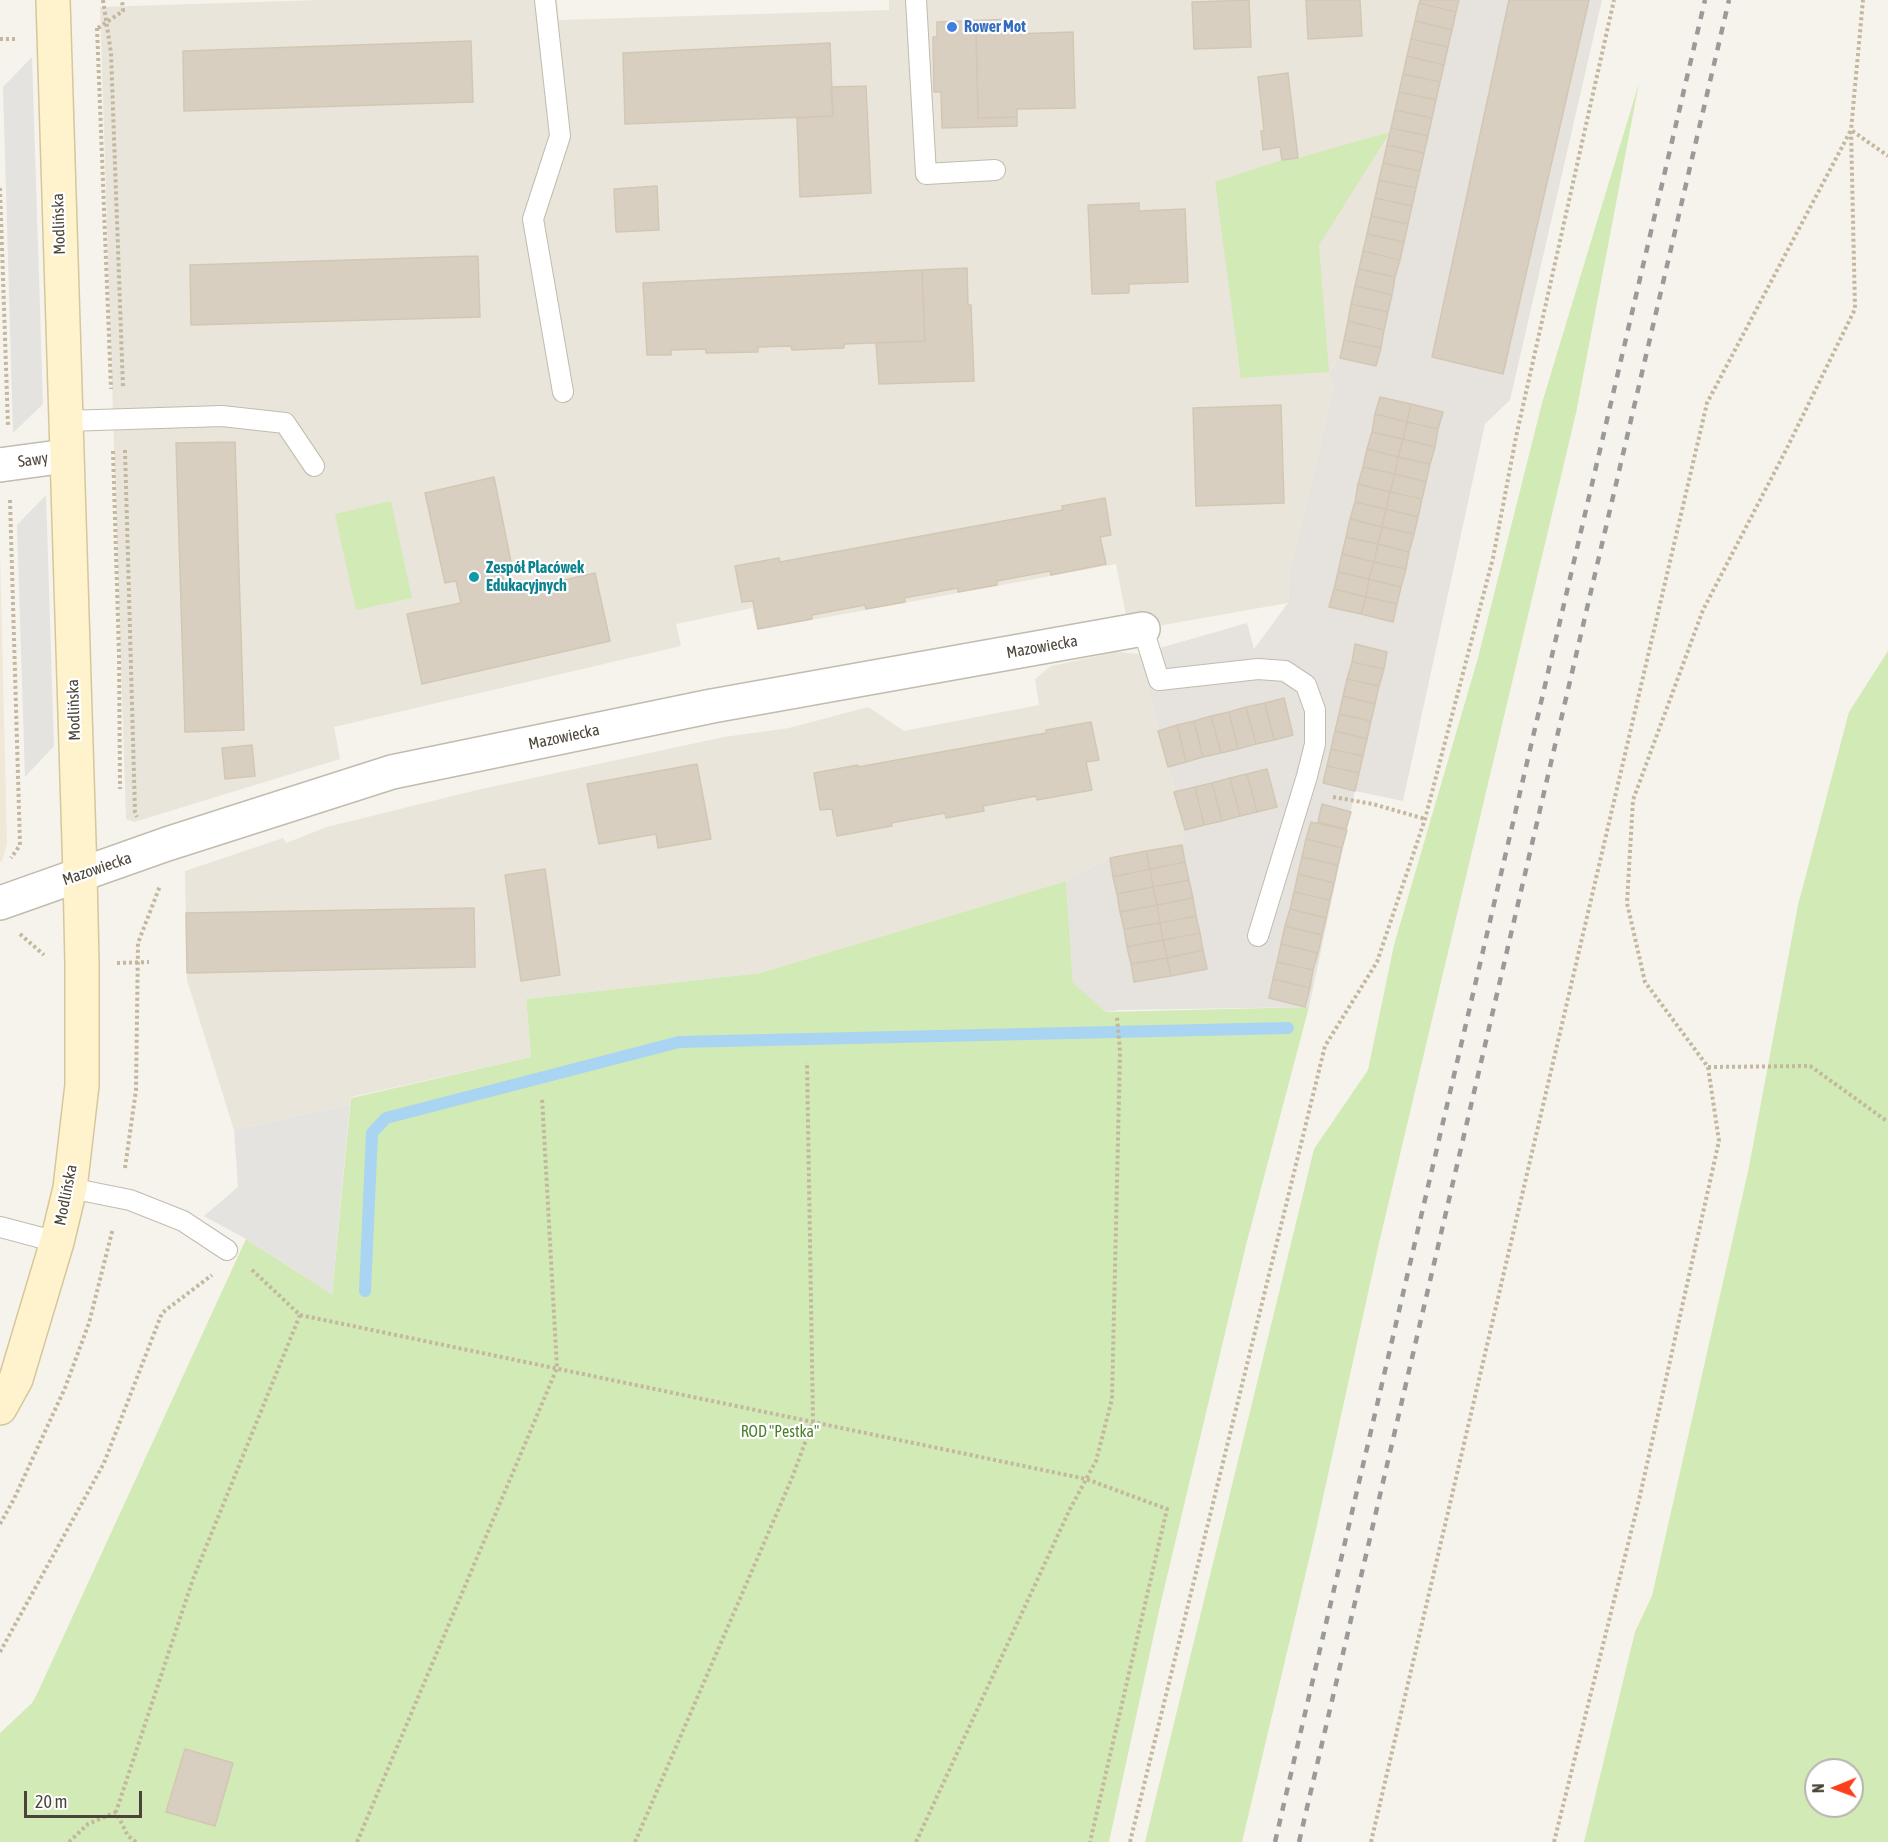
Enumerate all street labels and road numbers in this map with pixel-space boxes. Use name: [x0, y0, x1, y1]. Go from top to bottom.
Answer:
street label: Modlińska: [48, 193, 70, 255]
street label: Sawy: [17, 448, 49, 472]
street label: Mazowiecka: [1005, 631, 1079, 663]
street label: Modlińska: [63, 679, 85, 741]
street label: Mazowiecka: [527, 720, 601, 754]
street label: Mazowiecka: [60, 848, 134, 890]
street label: Modlińska: [51, 1163, 81, 1227]

